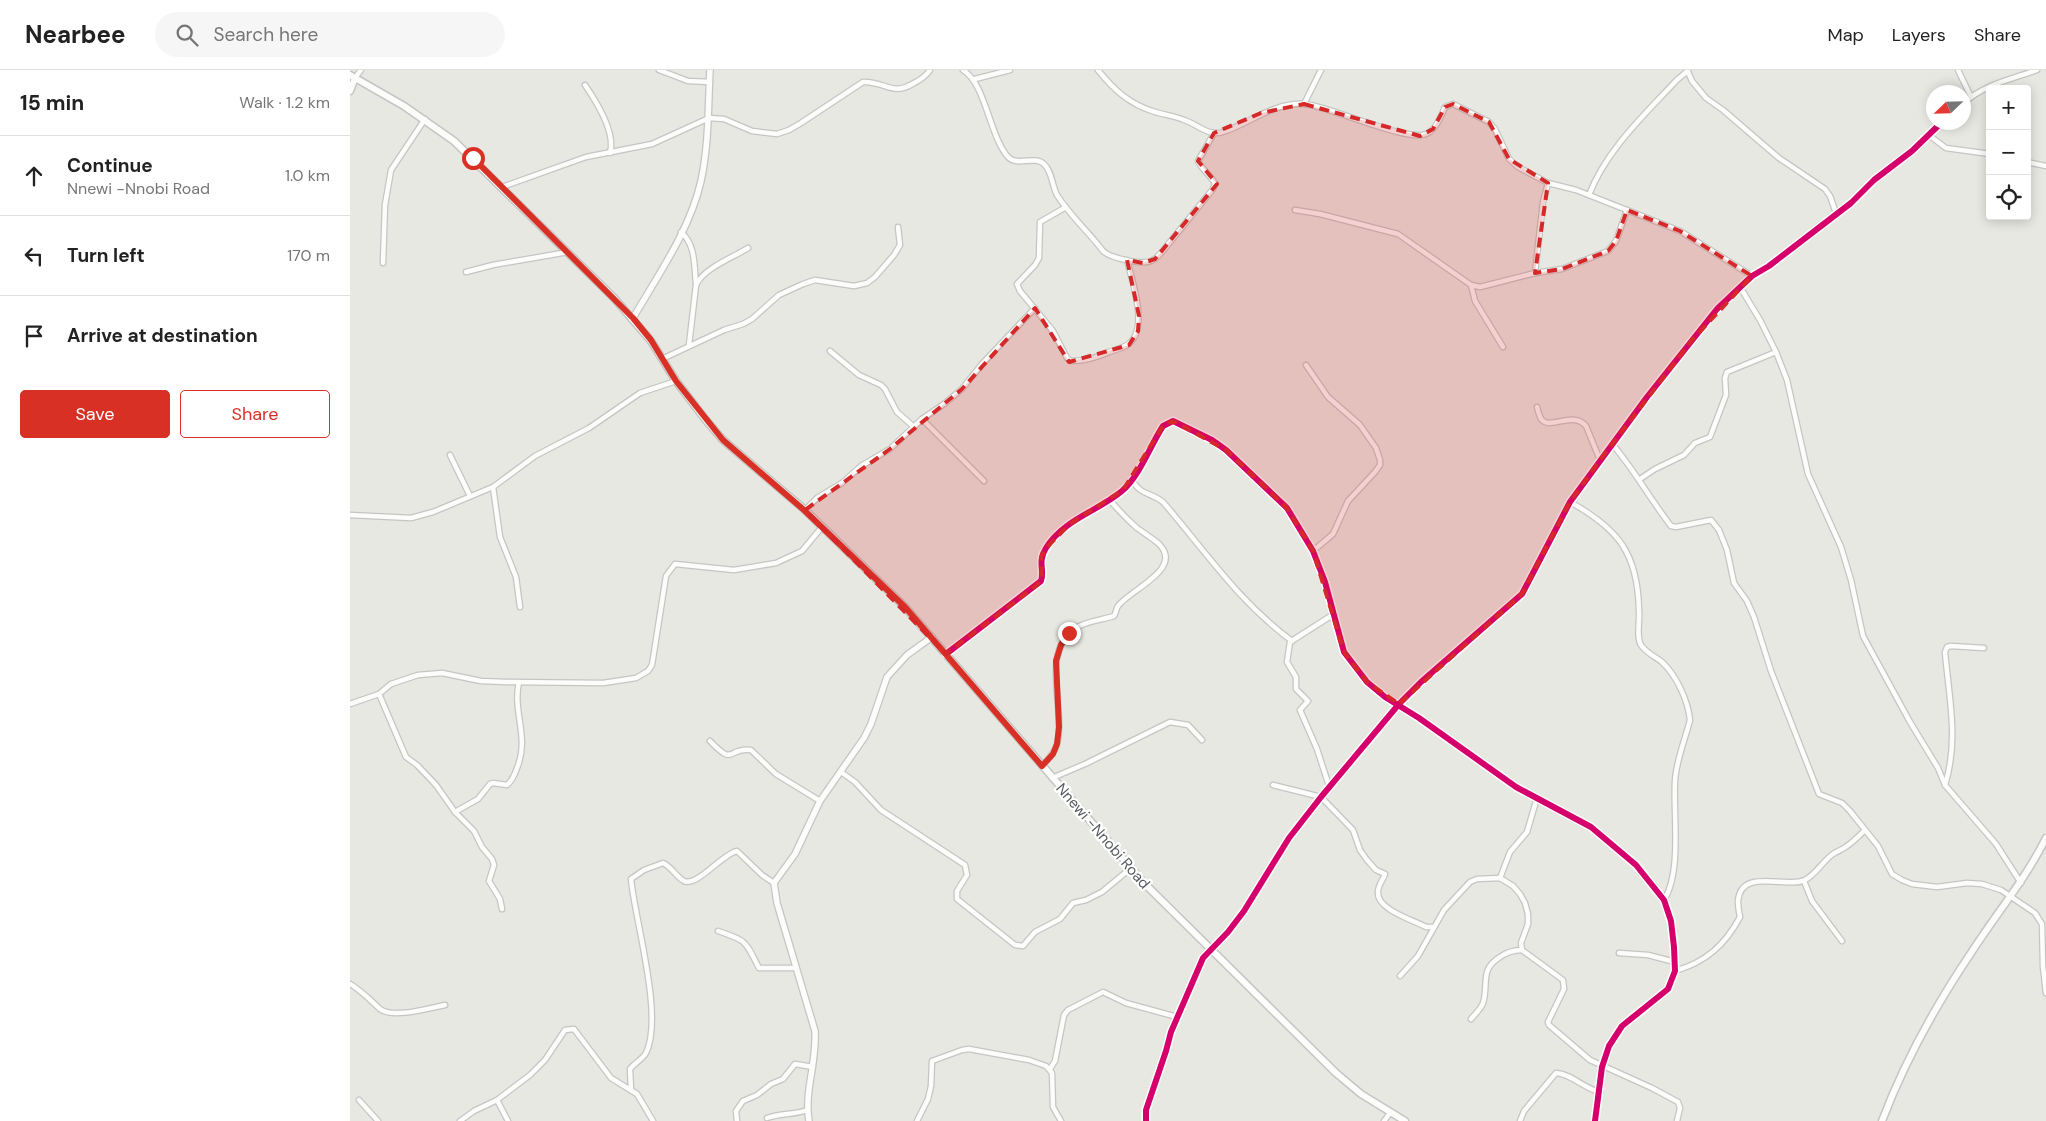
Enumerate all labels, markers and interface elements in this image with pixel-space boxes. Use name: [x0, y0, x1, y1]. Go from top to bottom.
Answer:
search box: [155, 12, 505, 57]
text: Nearbee: [25, 19, 125, 50]
icon: search: [173, 21, 201, 49]
text: Search here: [213, 22, 318, 47]
text: Map: [1828, 23, 1864, 47]
text: Layers: [1892, 23, 1946, 47]
text: Share: [1974, 23, 2021, 47]
north arrow: [1926, 85, 1971, 130]
map controls: [1986, 85, 2031, 220]
button: +: [1986, 85, 2031, 130]
text: 15 min: [20, 89, 84, 117]
text: Walk · 1.2 km: [239, 92, 330, 113]
button: −: [1986, 130, 2031, 175]
route start: [462, 147, 485, 170]
text: Continue: [67, 153, 153, 178]
icon: ahead: [20, 162, 48, 190]
text: 1.0 km: [285, 165, 330, 186]
button: locate: [1986, 175, 2031, 220]
text: Nnewi -Nnobi Road: [67, 178, 210, 199]
icon: left: [20, 242, 48, 270]
text: Turn left: [67, 243, 145, 268]
text: 170 m: [287, 245, 330, 266]
icon: arrive: [20, 322, 48, 350]
text: Arrive at destination: [67, 323, 258, 348]
button: Save: [20, 390, 170, 438]
button: Share: [180, 390, 330, 438]
route end: [1058, 622, 1081, 645]
street label: Nnewi -Nnobi Road: [1051, 779, 1155, 893]

